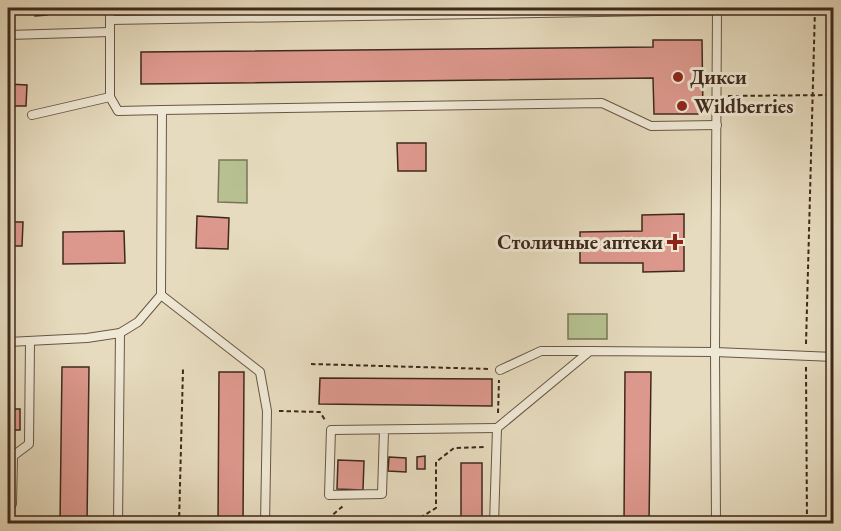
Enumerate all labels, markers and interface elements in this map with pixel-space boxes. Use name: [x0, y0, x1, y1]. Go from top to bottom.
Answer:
place label: Дикси: [690, 64, 747, 90]
marker: Дикси: [671, 70, 685, 84]
place label: Wildberries: [694, 93, 793, 119]
marker: Wildberries: [675, 99, 689, 113]
place label: Столичные аптеки: [497, 229, 663, 255]
marker: Столичные аптеки: [668, 235, 682, 249]

